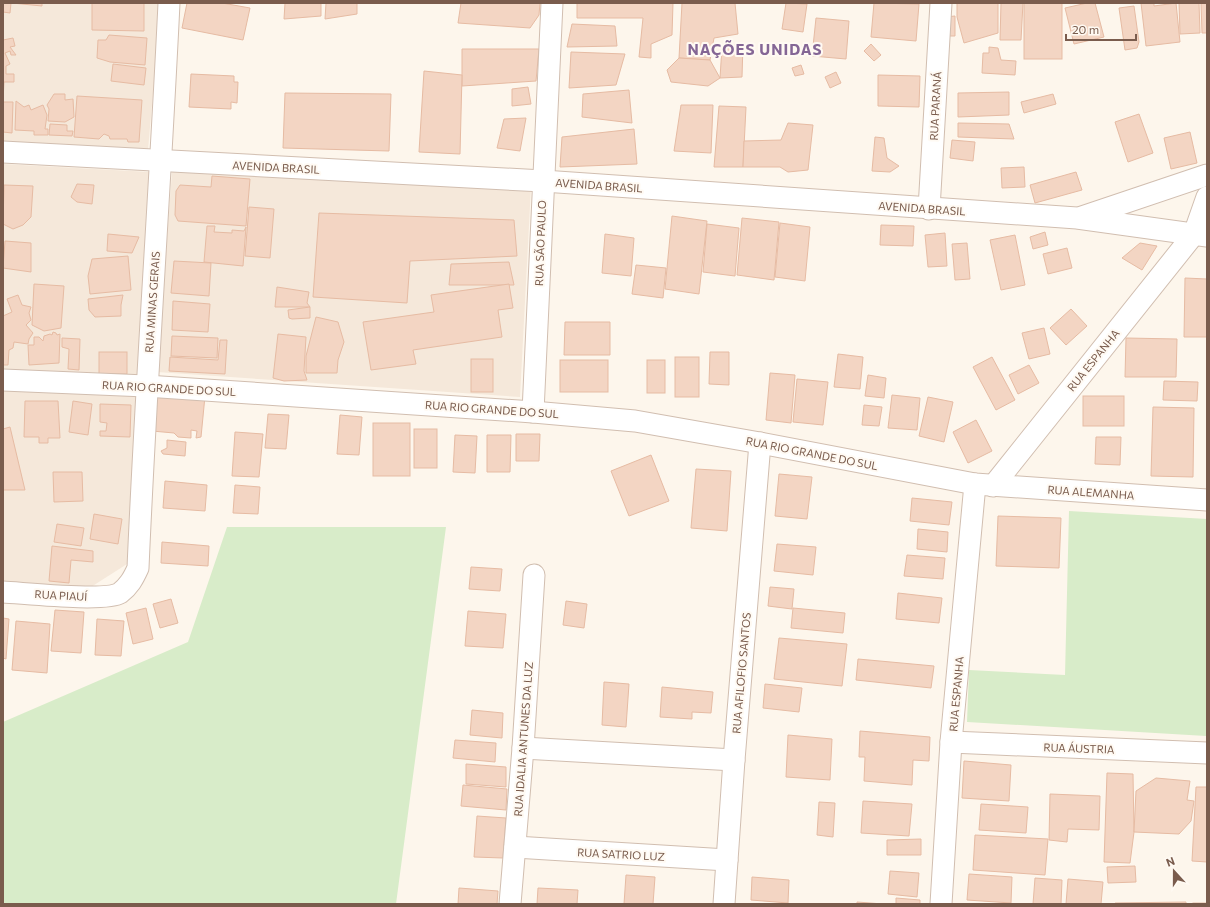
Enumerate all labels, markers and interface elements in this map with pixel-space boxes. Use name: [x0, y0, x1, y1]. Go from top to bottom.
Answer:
scale bar: [1066, 16, 1136, 42]
text: 20 m: [1072, 22, 1099, 36]
district label: NAÇÕES UNIDAS: [687, 40, 823, 58]
street label: RUA PARANÁ: [926, 71, 943, 141]
street label: AVENIDA BRASIL: [232, 158, 320, 176]
street label: AVENIDA BRASIL: [555, 175, 643, 195]
street label: AVENIDA BRASIL: [878, 198, 966, 218]
street label: RUA SÃO PAULO: [532, 200, 548, 286]
street label: RUA MINAS GERAIS: [142, 251, 162, 353]
street label: RUA ESPANHA: [1064, 326, 1122, 393]
street label: RUA RIO GRANDE DO SUL: [102, 378, 236, 398]
street label: RUA RIO GRANDE DO SUL: [425, 398, 559, 420]
street label: RUA RIO GRANDE DO SUL: [745, 434, 879, 472]
street label: RUA ALEMANHA: [1047, 482, 1135, 502]
street label: RUA PIAUÍ: [34, 586, 89, 603]
street label: RUA AFILOFIO SANTOS: [729, 612, 753, 734]
street label: RUA ESPANHA: [946, 655, 966, 732]
street label: RUA IDALIA ANTUNES DA LUZ: [511, 661, 535, 817]
street label: RUA ÁUSTRIA: [1043, 739, 1115, 756]
street label: RUA SATRIO LUZ: [577, 845, 665, 863]
north arrow: [1154, 851, 1194, 891]
text: N: [1164, 854, 1176, 869]

